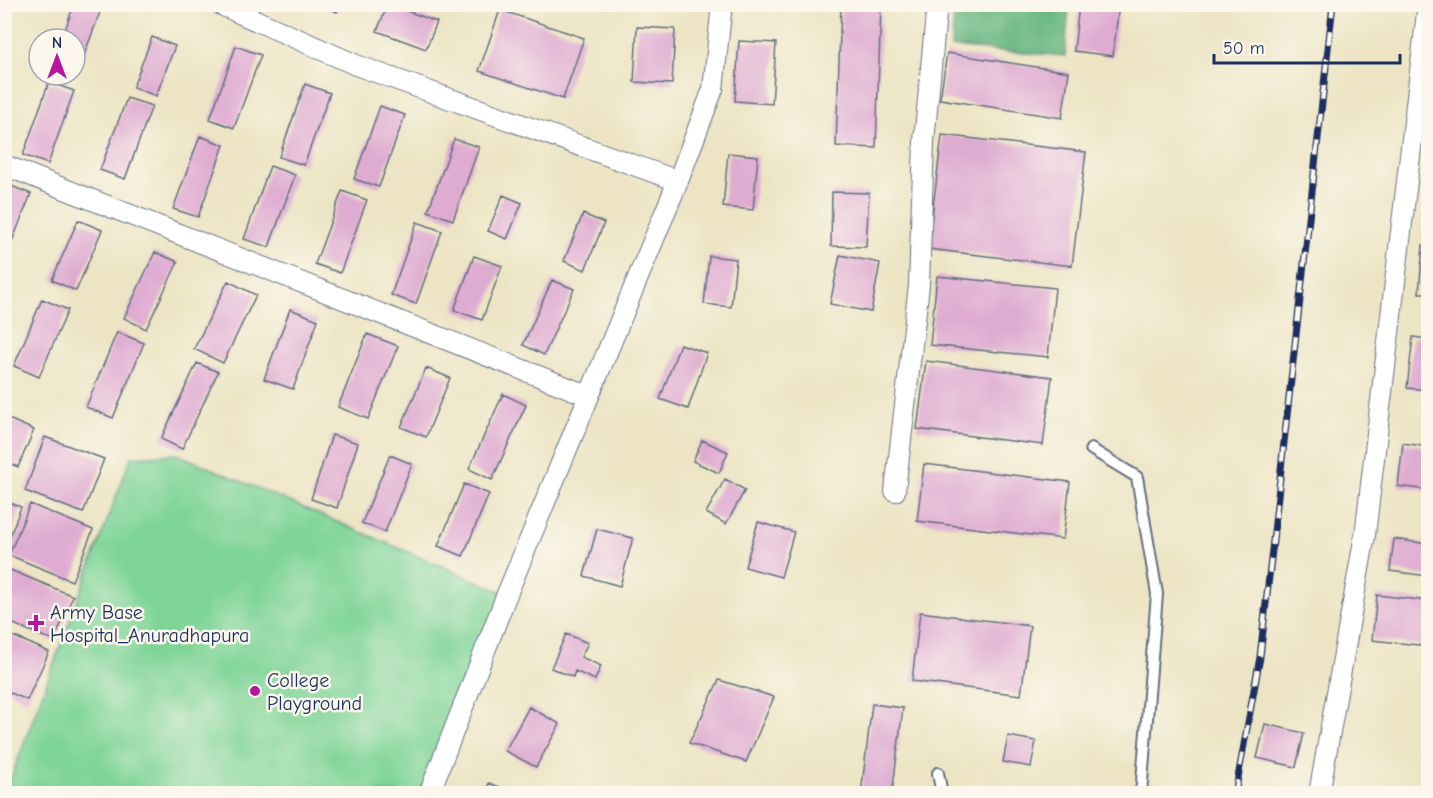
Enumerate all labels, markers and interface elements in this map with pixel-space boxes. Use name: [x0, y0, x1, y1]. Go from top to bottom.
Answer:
north arrow: [27, 27, 87, 87]
scale bar: [1214, 27, 1400, 65]
text: N: [52, 34, 62, 52]
text: 50 m: [1223, 38, 1265, 59]
place label: Army Base Hospital_Anuradhapura: [50, 601, 249, 647]
marker: Army Base Hospital_Anuradhapura: [27, 614, 45, 632]
place label: College Playground: [267, 669, 362, 715]
marker: College Playground: [248, 684, 262, 698]

